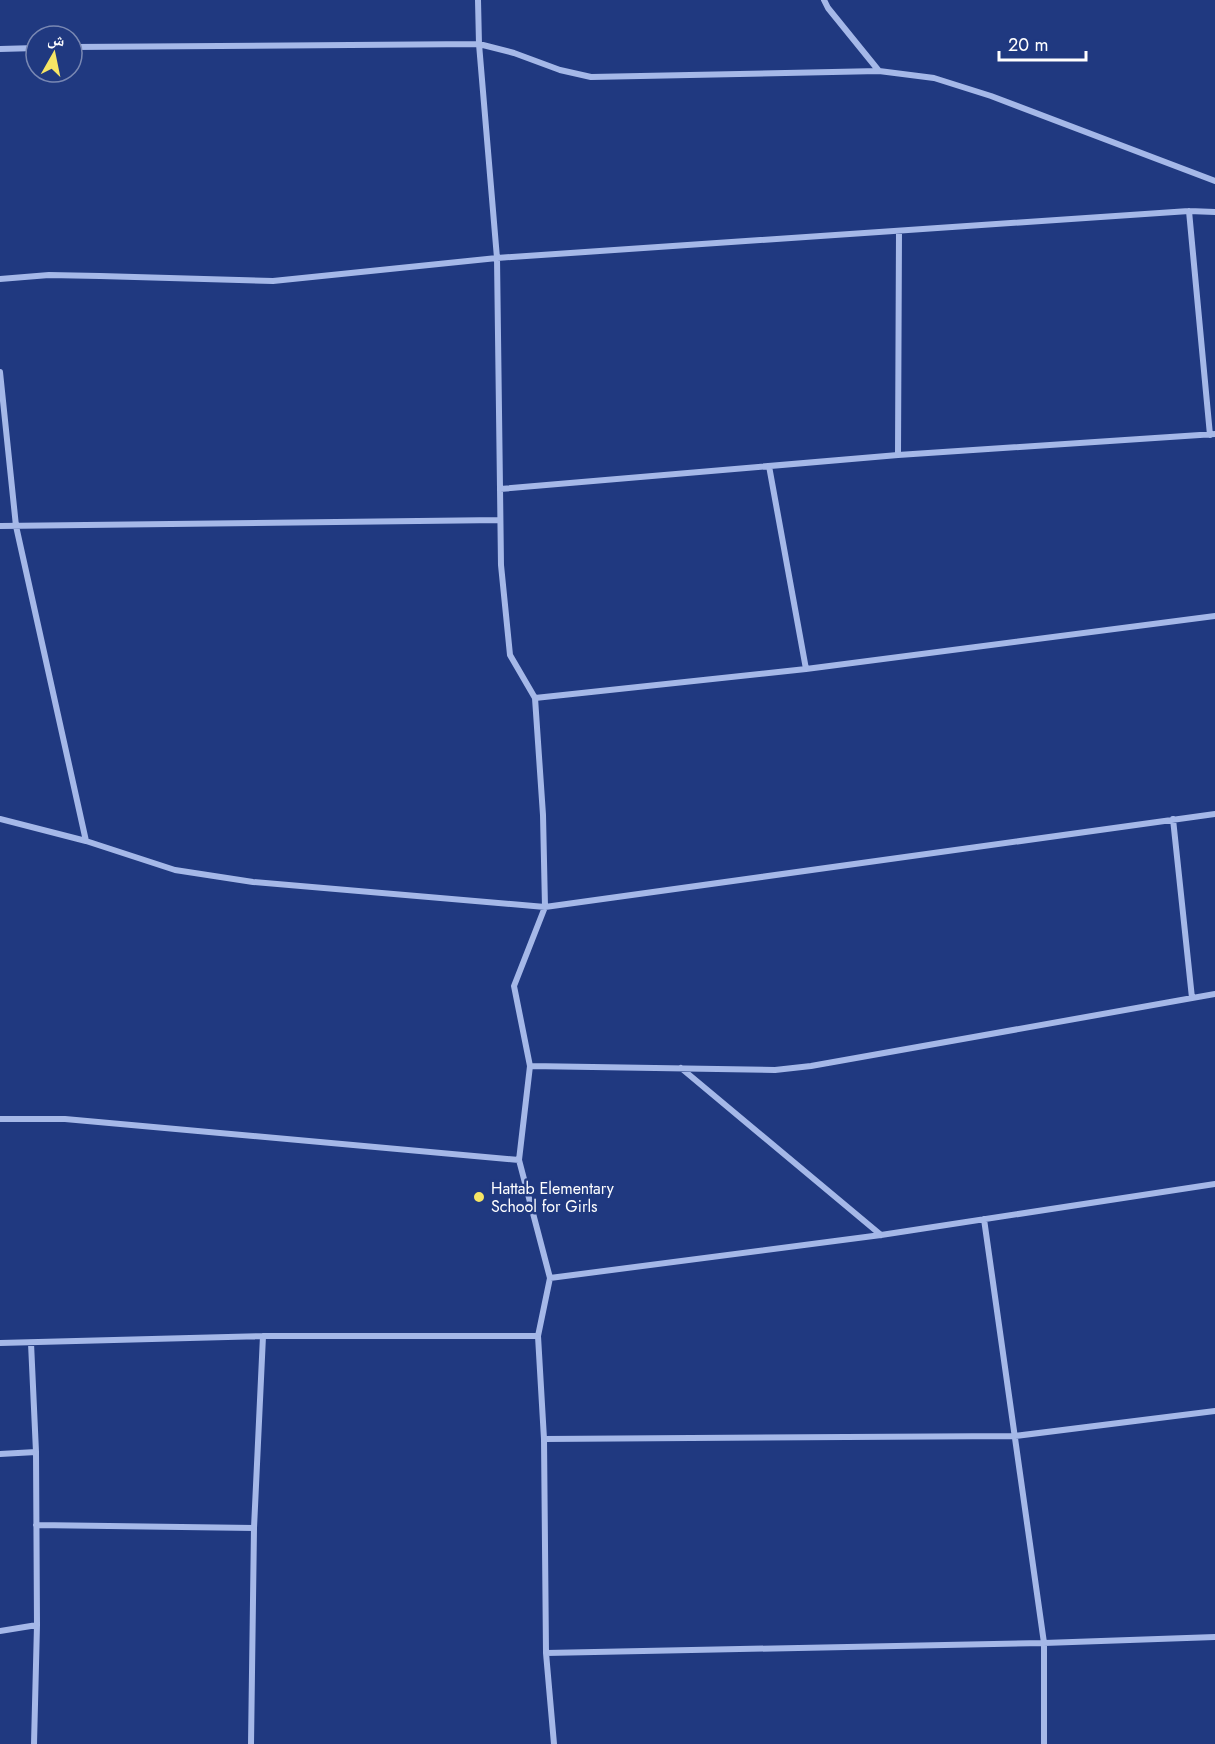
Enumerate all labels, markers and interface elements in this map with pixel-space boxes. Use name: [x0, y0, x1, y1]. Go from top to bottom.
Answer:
north arrow: [24, 24, 84, 84]
scale bar: [999, 24, 1086, 62]
text: ش: [46, 27, 66, 52]
text: 20 m: [1008, 32, 1048, 58]
place label: Hattab Elementary School for Girls: [491, 1177, 615, 1218]
marker: Hattab Elementary School for Girls: [472, 1190, 486, 1204]

